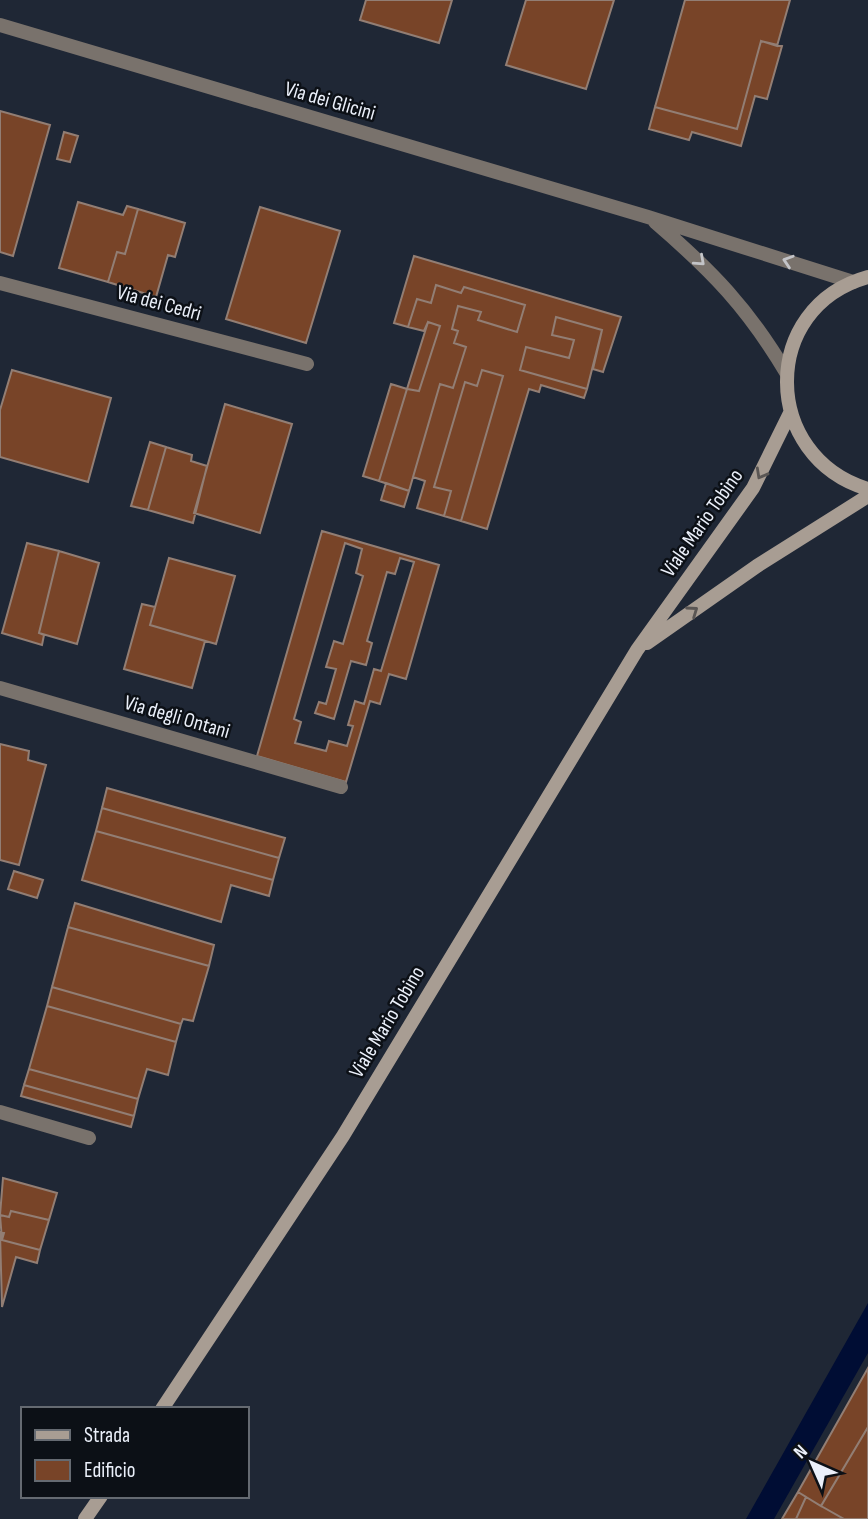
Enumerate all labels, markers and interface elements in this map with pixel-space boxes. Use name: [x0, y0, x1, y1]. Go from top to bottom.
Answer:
street label: Via dei Glicini: [282, 76, 378, 126]
one-way arrow: [692, 253, 705, 266]
one-way arrow: [782, 255, 794, 269]
street label: Via dei Cedri: [114, 280, 204, 326]
street label: Viale Mario Tobino: [656, 464, 748, 582]
one-way arrow: [755, 467, 769, 480]
one-way arrow: [685, 607, 698, 619]
street label: Via degli Ontani: [121, 690, 233, 744]
street label: Viale Mario Tobino: [344, 962, 430, 1082]
legend: [21, 1407, 248, 1498]
text: Strada: [84, 1423, 130, 1448]
north arrow: [777, 1428, 847, 1498]
text: N: [789, 1440, 813, 1464]
text: Edificio: [84, 1458, 135, 1483]

